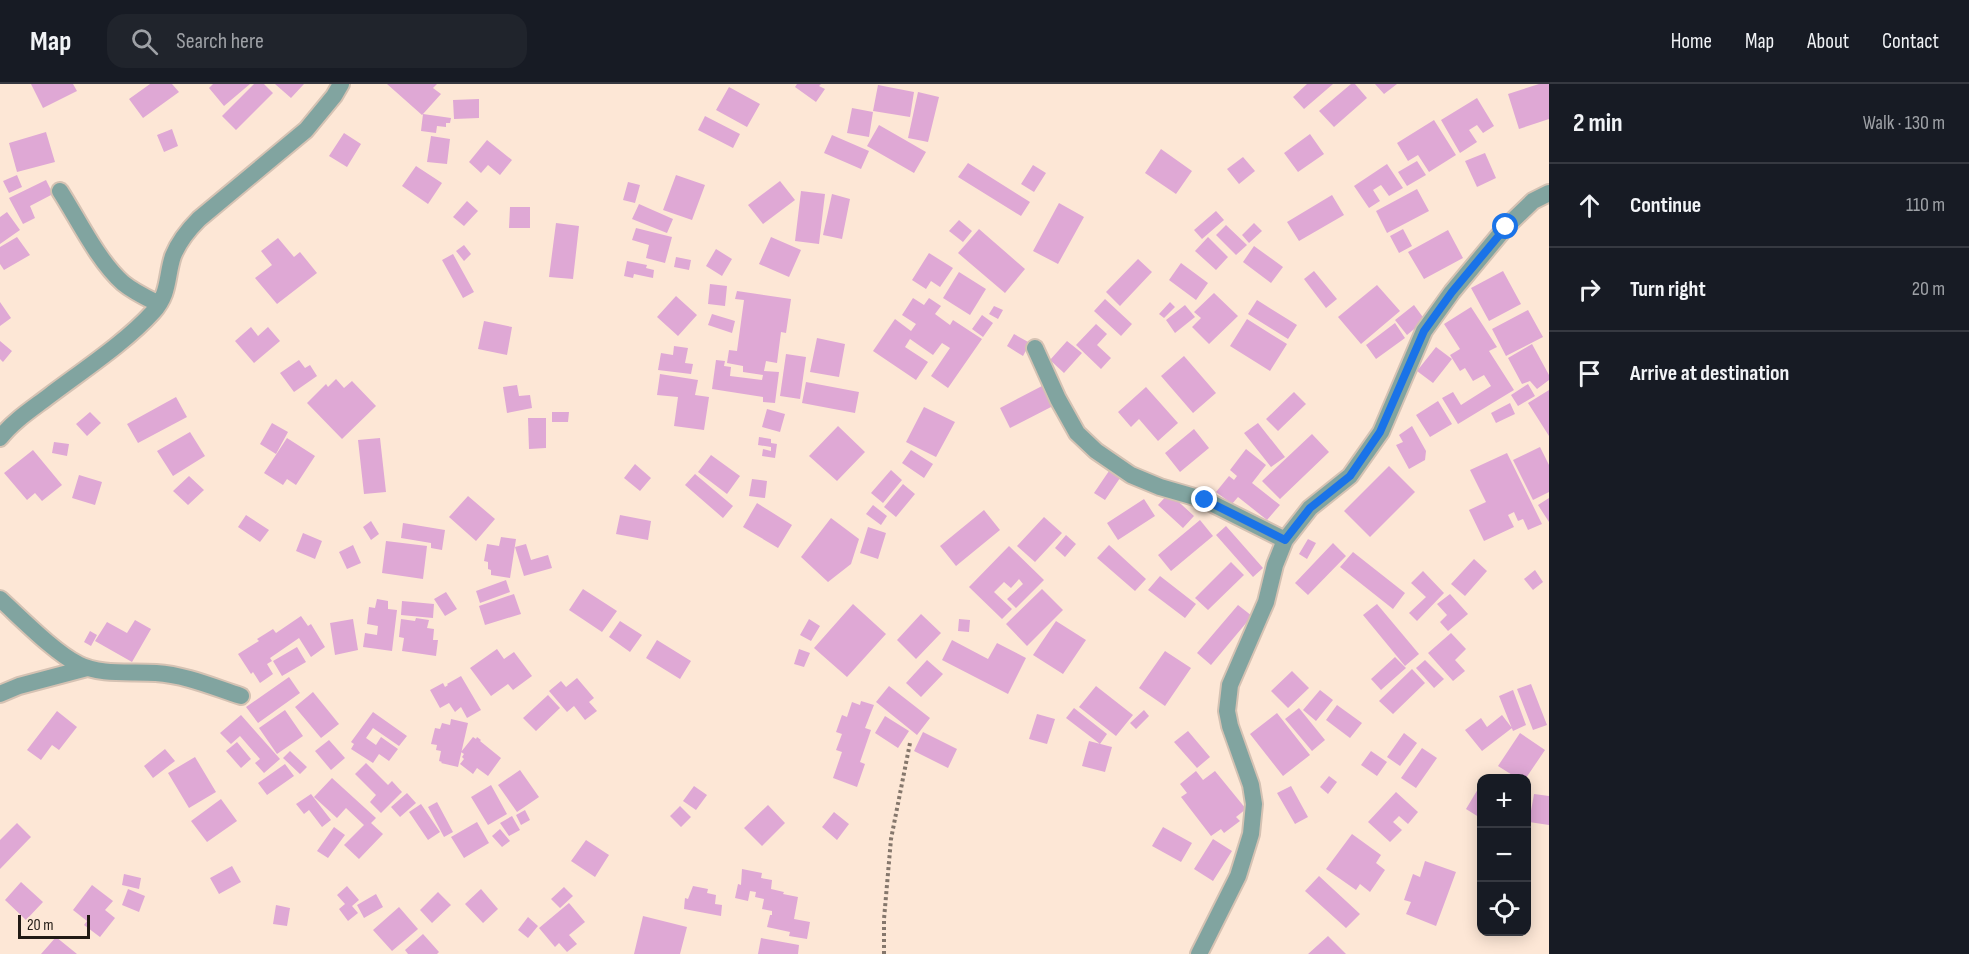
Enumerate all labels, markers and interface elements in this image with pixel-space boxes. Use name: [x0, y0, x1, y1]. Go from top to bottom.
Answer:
search box: [107, 14, 527, 68]
text: Map: [30, 25, 71, 58]
icon: search: [128, 25, 161, 58]
text: Search here: [176, 28, 264, 55]
text: Home: [1671, 29, 1712, 54]
text: Map: [1745, 29, 1774, 54]
text: About: [1807, 29, 1849, 54]
text: Contact: [1882, 29, 1939, 54]
text: 2 min: [1573, 108, 1623, 139]
text: Walk · 130 m: [1863, 111, 1945, 135]
icon: ahead: [1573, 189, 1606, 222]
text: Continue: [1630, 192, 1701, 219]
text: 110 m: [1906, 193, 1945, 217]
route start: [1492, 213, 1518, 239]
icon: right: [1573, 273, 1606, 306]
text: Turn right: [1630, 276, 1706, 303]
text: 20 m: [1912, 277, 1945, 301]
icon: arrive: [1573, 357, 1606, 390]
text: Arrive at destination: [1630, 360, 1789, 387]
route end: [1191, 486, 1217, 512]
map controls: [1477, 774, 1531, 936]
button: +: [1477, 774, 1531, 828]
button: −: [1477, 828, 1531, 882]
button: locate: [1477, 882, 1531, 936]
scale bar: [18, 912, 90, 940]
text: 20 m: [27, 916, 54, 935]

